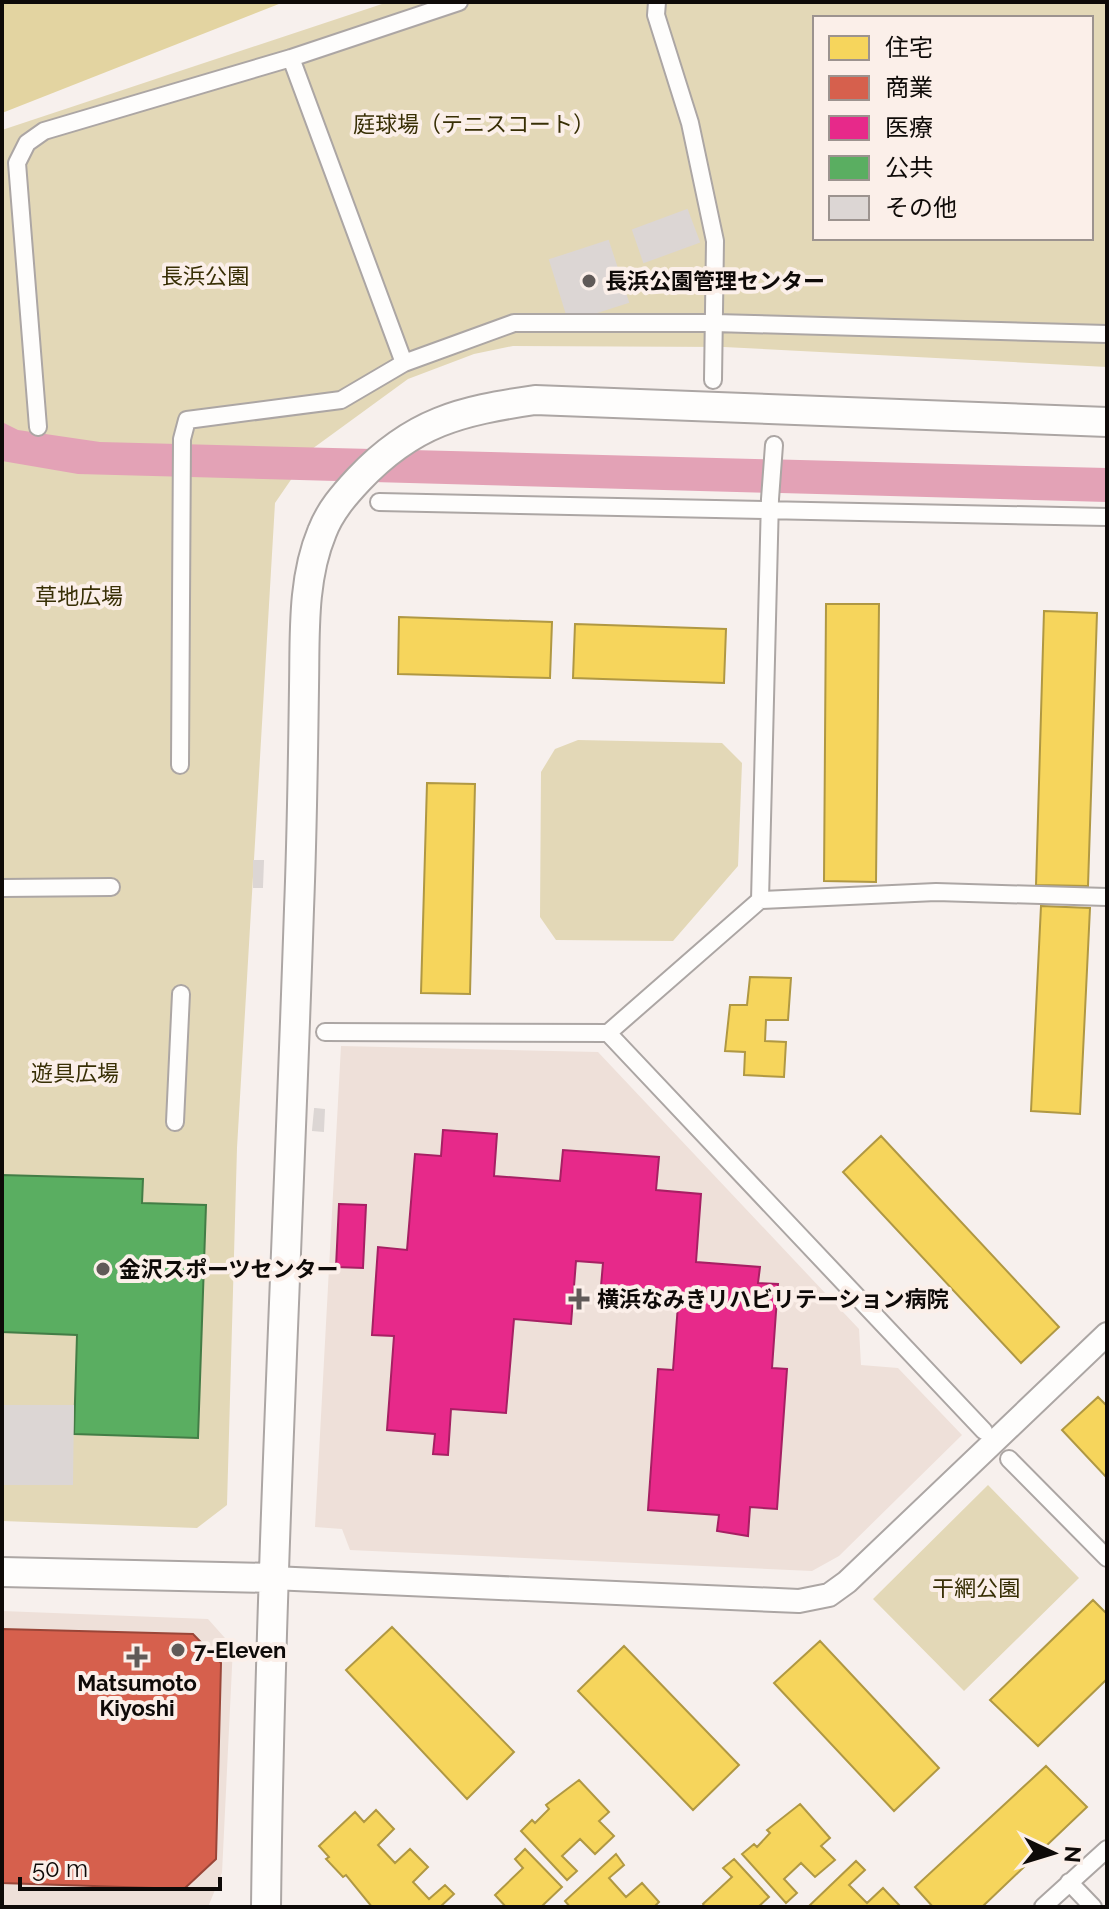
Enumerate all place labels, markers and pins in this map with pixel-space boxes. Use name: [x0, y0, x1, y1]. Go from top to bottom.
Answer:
place label: 長浜公園管理センター: [605, 268, 825, 294]
marker: 長浜公園管理センター: [580, 272, 598, 290]
place label: 金沢スポーツセンター: [119, 1256, 339, 1282]
marker: 金沢スポーツセンター: [94, 1260, 112, 1278]
place label: 横浜なみきリハビリテーション病院: [597, 1286, 949, 1312]
marker: 横浜なみきリハビリテーション病院: [568, 1288, 590, 1310]
place label: 7-Eleven: [194, 1637, 286, 1663]
marker: 7-Eleven: [169, 1641, 187, 1659]
marker: Matsumoto Kiyoshi: [128, 1648, 146, 1666]
place label: Matsumoto Kiyoshi: [77, 1670, 197, 1721]

